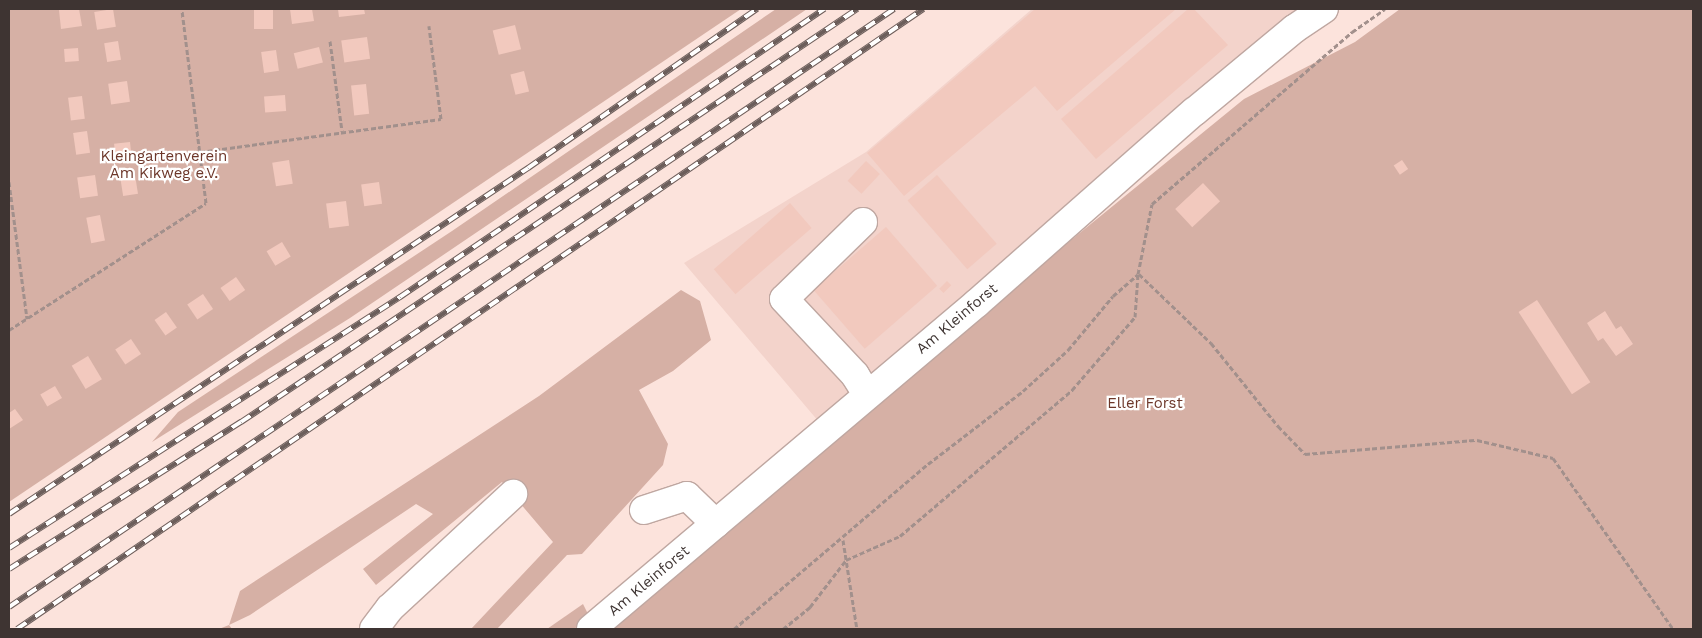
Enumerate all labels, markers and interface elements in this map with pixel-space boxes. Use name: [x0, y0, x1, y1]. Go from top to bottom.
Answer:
park label: Kleingartenverein Am Kikweg e.V.: [101, 147, 227, 182]
street label: Am Kleinforst: [913, 280, 1001, 358]
park label: Eller Forst: [1107, 395, 1183, 413]
street label: Am Kleinforst: [605, 542, 693, 620]

